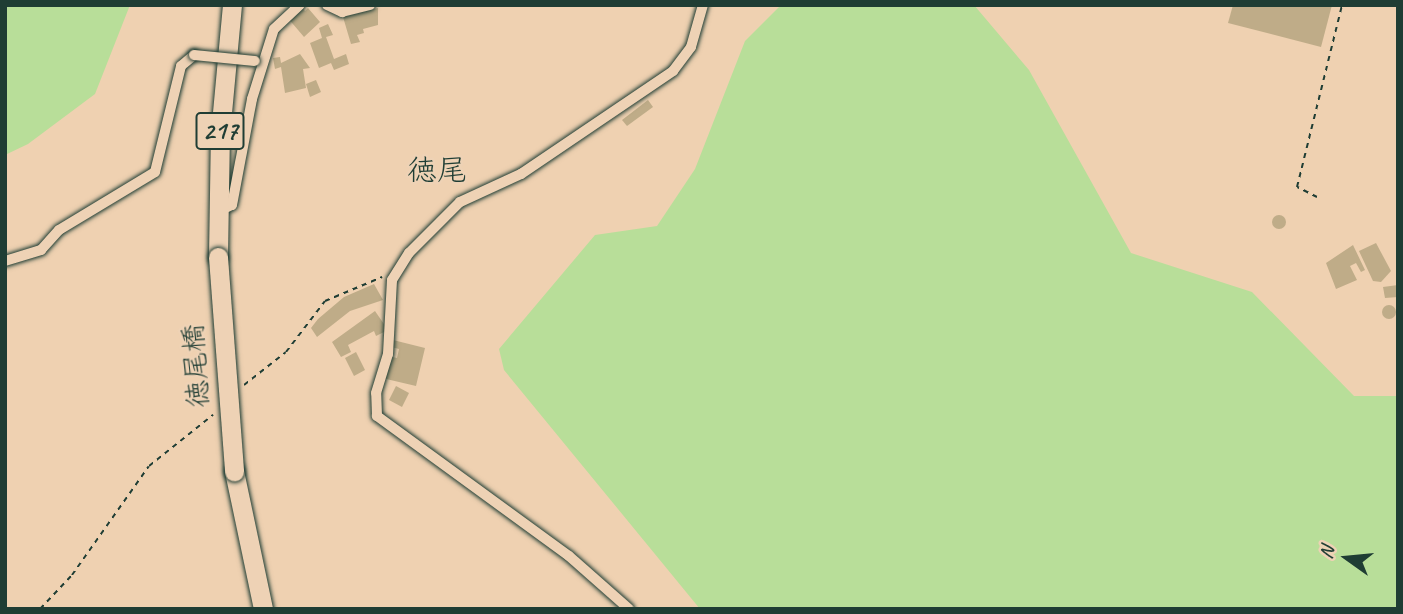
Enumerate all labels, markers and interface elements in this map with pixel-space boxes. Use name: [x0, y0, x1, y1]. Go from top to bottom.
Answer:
road number: 217: [196, 108, 244, 154]
district label: 徳尾: [407, 152, 467, 188]
street label: 徳尾橋: [176, 323, 216, 409]
north arrow: [1312, 523, 1382, 593]
text: N: [1314, 544, 1340, 561]

